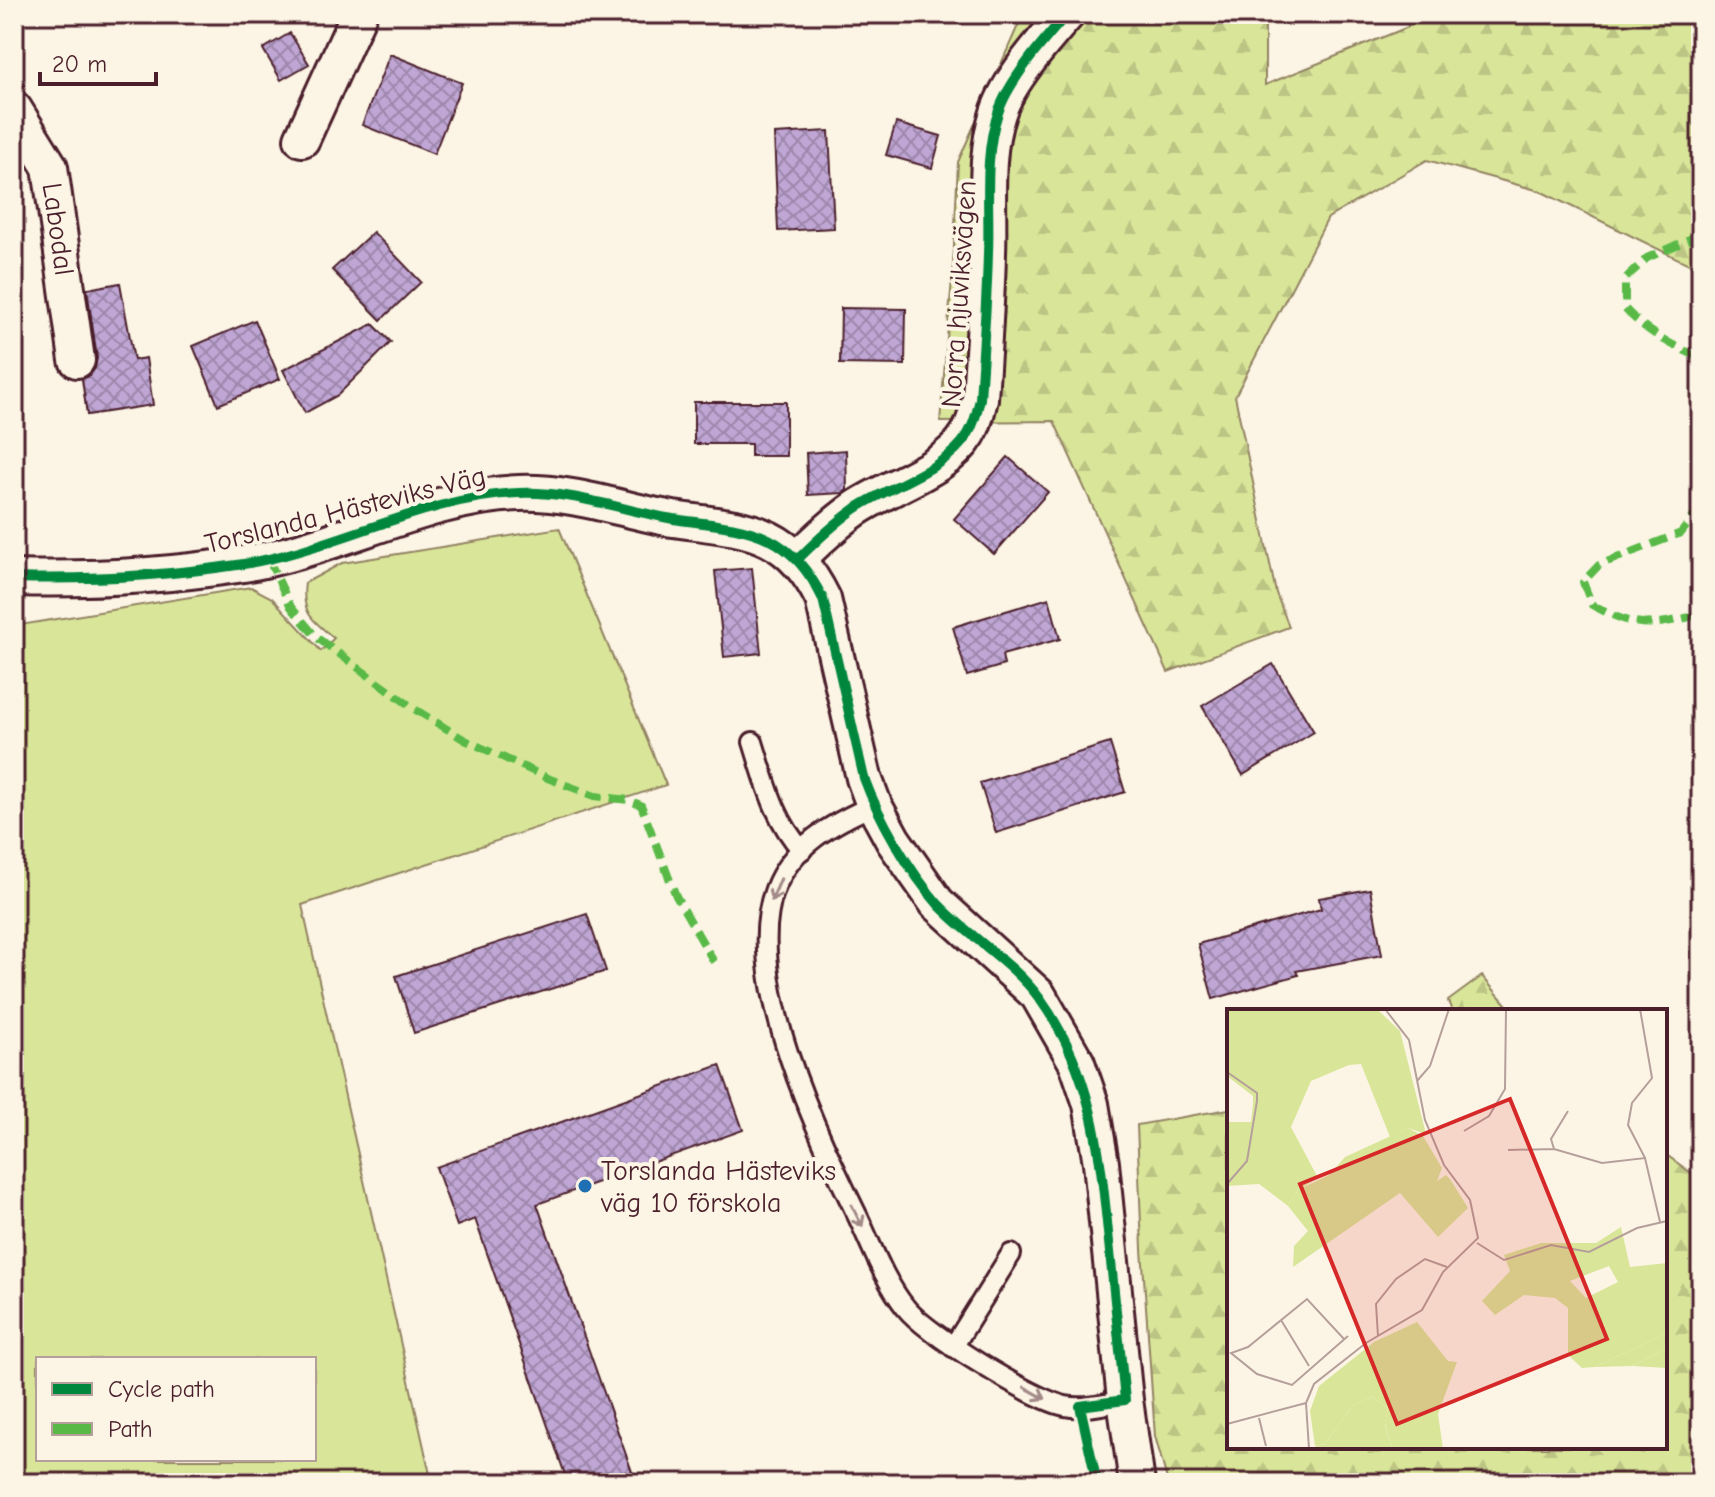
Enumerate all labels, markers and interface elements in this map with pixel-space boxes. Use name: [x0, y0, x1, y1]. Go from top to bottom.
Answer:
scale bar: [40, 36, 156, 86]
text: 20 m: [52, 50, 107, 78]
street label: Norra hjuviksvägen: [935, 179, 983, 409]
street label: Labodal: [36, 181, 80, 278]
street label: Torslanda Hästeviks Väg: [201, 460, 489, 560]
one-way arrow: [768, 877, 782, 902]
inset map: [1227, 1009, 1667, 1449]
place label: Torslanda Hästeviks väg 10 förskola: [600, 1155, 836, 1219]
marker: Torslanda Hästeviks väg 10 förskola: [576, 1177, 594, 1195]
one-way arrow: [850, 1203, 865, 1227]
legend: [36, 1357, 316, 1461]
text: Cycle path: [108, 1375, 215, 1403]
one-way arrow: [1023, 1385, 1046, 1401]
text: Path: [108, 1415, 153, 1443]

